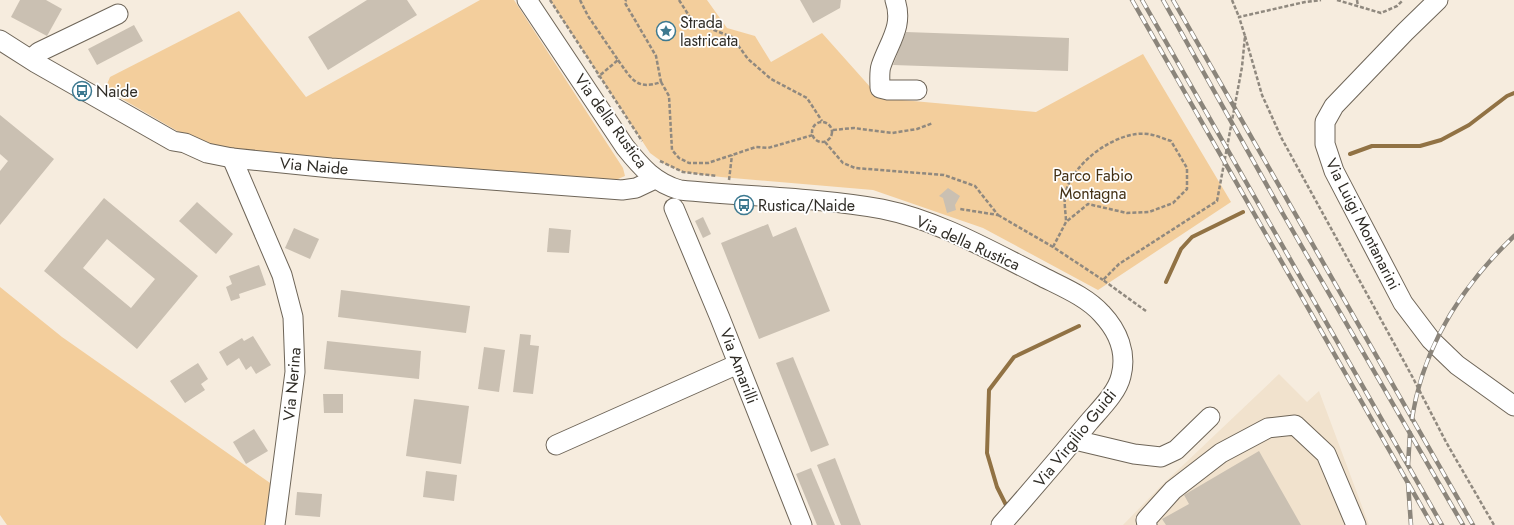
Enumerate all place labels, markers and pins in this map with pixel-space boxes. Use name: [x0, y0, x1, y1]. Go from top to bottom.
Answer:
place label: Strada lastricata: [680, 11, 738, 52]
place icon: Strada lastricata: [655, 20, 677, 42]
bus stop icon: Naide: [71, 80, 93, 102]
place label: Naide: [96, 80, 138, 103]
bus stop icon: Rustica/Naide: [733, 194, 755, 216]
place label: Rustica/Naide: [758, 194, 855, 217]

